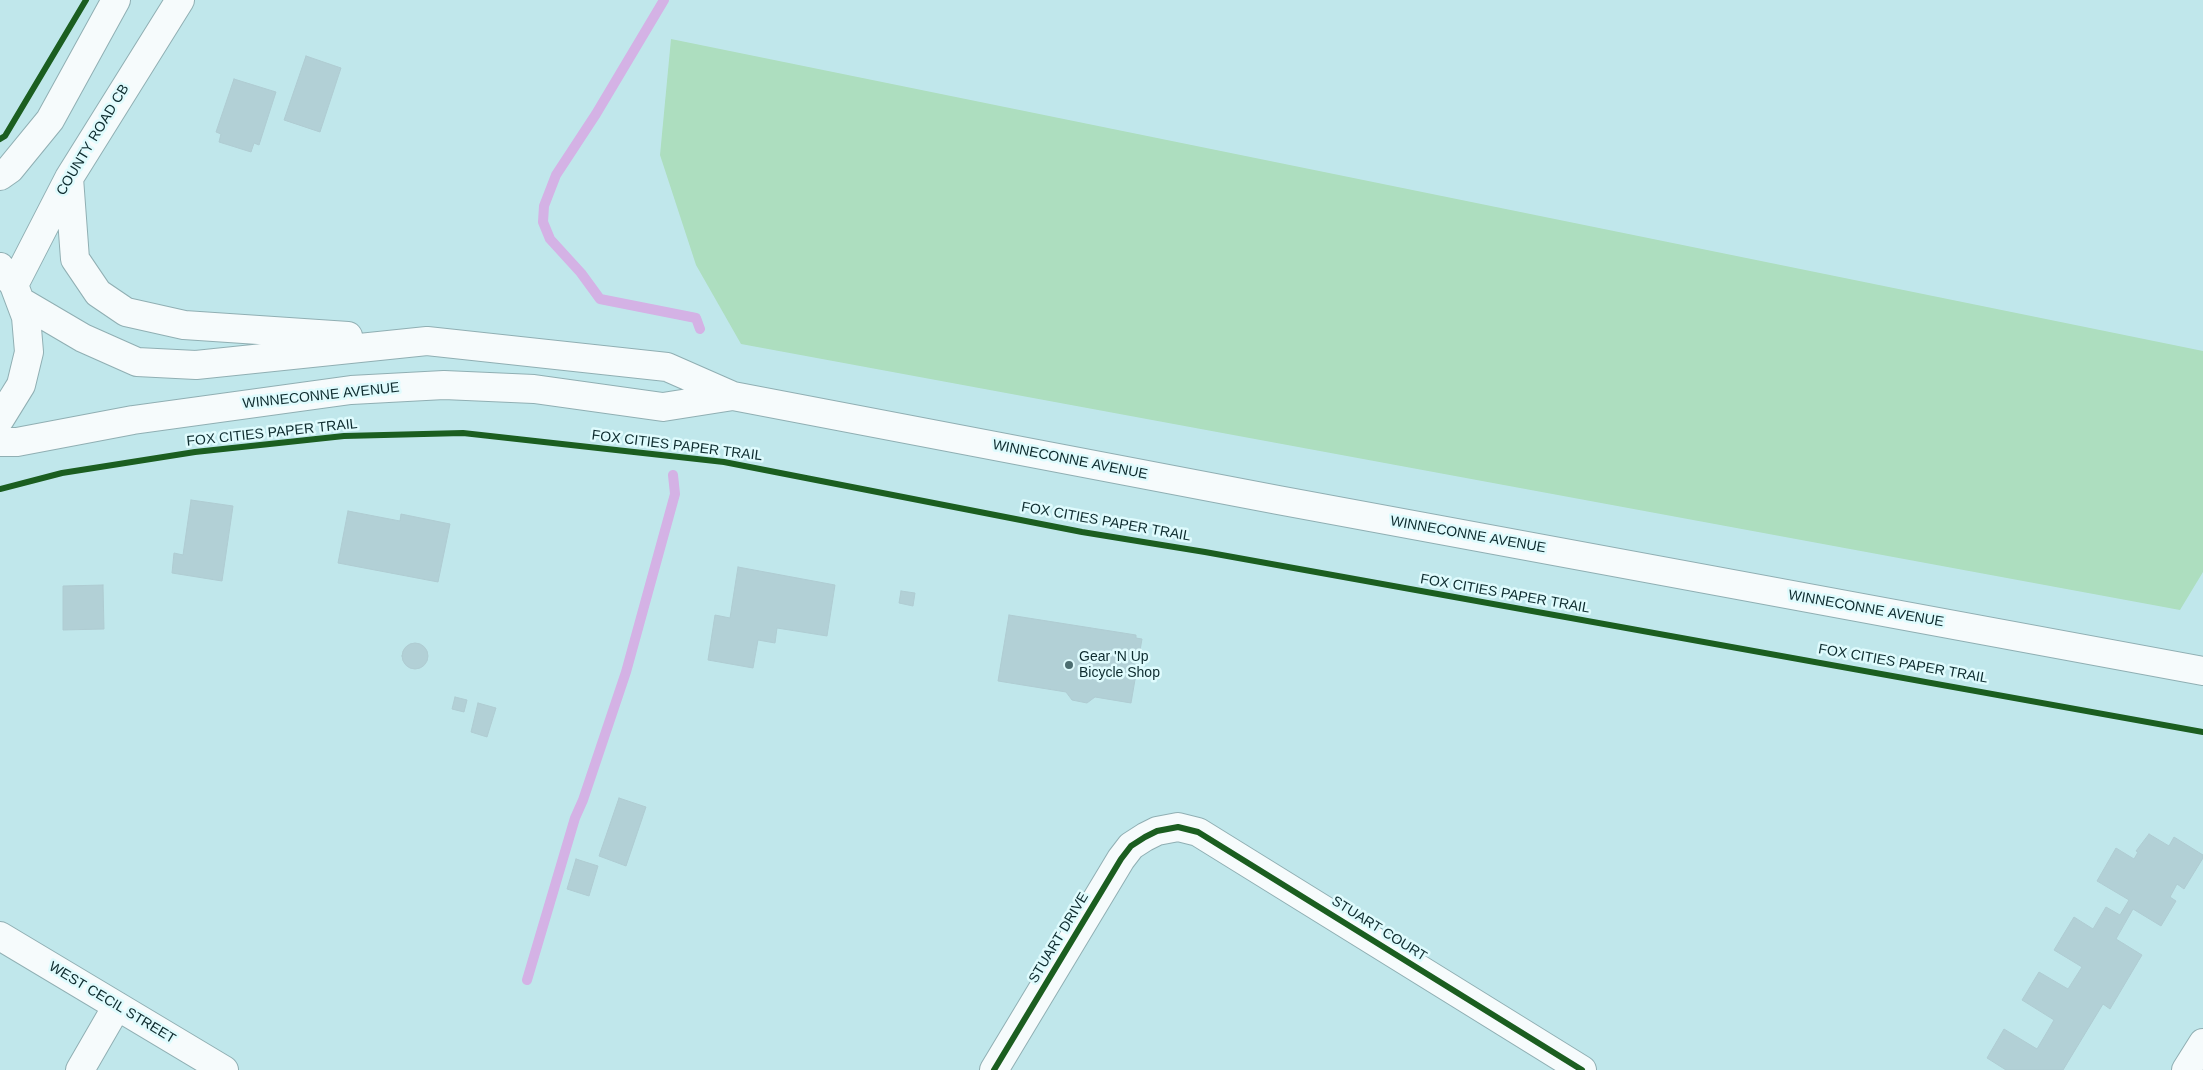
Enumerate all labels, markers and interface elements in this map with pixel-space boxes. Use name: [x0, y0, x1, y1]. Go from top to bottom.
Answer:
street label: COUNTY ROAD CB: [53, 81, 133, 199]
street label: WINNECONNE AVENUE: [242, 379, 400, 413]
street label: FOX CITIES PAPER TRAIL: [186, 416, 358, 450]
street label: FOX CITIES PAPER TRAIL: [591, 427, 763, 465]
street label: WINNECONNE AVENUE: [991, 437, 1149, 483]
street label: FOX CITIES PAPER TRAIL: [1020, 499, 1192, 545]
street label: WINNECONNE AVENUE: [1389, 513, 1547, 557]
street label: FOX CITIES PAPER TRAIL: [1419, 571, 1591, 617]
street label: WINNECONNE AVENUE: [1787, 587, 1945, 631]
street label: FOX CITIES PAPER TRAIL: [1817, 641, 1989, 687]
place label: Gear 'N Up Bicycle Shop: [1079, 649, 1160, 682]
marker: Gear 'N Up Bicycle Shop: [1063, 659, 1075, 671]
street label: STUART DRIVE: [1025, 890, 1093, 986]
street label: STUART COURT: [1328, 893, 1430, 965]
street label: WEST CECIL STREET: [46, 959, 178, 1047]

